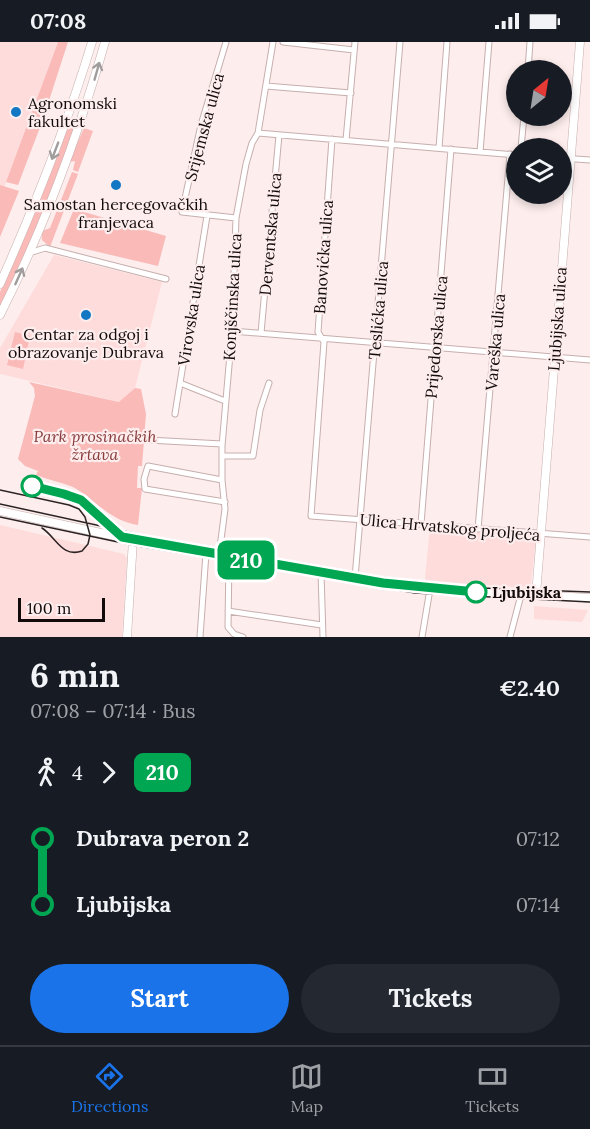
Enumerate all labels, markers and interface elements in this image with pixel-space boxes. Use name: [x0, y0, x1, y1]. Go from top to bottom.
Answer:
text: 07:08: [30, 7, 86, 35]
north arrow: [506, 60, 572, 126]
map controls: [506, 60, 572, 204]
one-way arrow: [91, 62, 103, 81]
street label: Srijemska ulica: [180, 71, 228, 183]
place label: Agronomski fakultet: [27, 93, 117, 131]
marker: Agronomski fakultet: [9, 105, 23, 119]
button: layers: [506, 138, 572, 204]
one-way arrow: [49, 141, 60, 160]
street label: Derventska ulica: [255, 172, 285, 296]
marker: Samostan hercegovačkih franjevaca: [109, 178, 123, 192]
place label: Samostan hercegovačkih franjevaca: [24, 194, 209, 232]
street label: Banovićka ulica: [309, 199, 337, 315]
street label: Konjščinska ulica: [219, 233, 245, 361]
street label: Teslićka ulica: [364, 260, 392, 360]
street label: Virovska ulica: [173, 263, 209, 368]
street label: Ljubijska ulica: [543, 266, 571, 372]
one-way arrow: [14, 267, 25, 285]
street label: Prijedorska ulica: [421, 275, 451, 399]
street label: Vareška ulica: [481, 293, 509, 392]
marker: Centar za odgoj i obrazovanje Dubrava: [79, 308, 93, 322]
place label: Centar za odgoj i obrazovanje Dubrava: [8, 324, 164, 362]
park label: Park prosinačkih žrtava: [33, 426, 157, 464]
unlabelled marker: [21, 475, 43, 497]
street label: Ulica Hrvatskog proljeća: [359, 509, 541, 545]
line badge: 210: [212, 540, 280, 580]
text: 210: [229, 547, 263, 574]
marker: Ljubijska: [465, 581, 487, 603]
place label: Ljubijska: [492, 582, 562, 602]
scale bar: [18, 595, 105, 622]
text: 100 m: [27, 598, 71, 618]
text: 6 min: [30, 654, 120, 696]
text: €2.40: [499, 674, 560, 702]
text: 07:08 – 07:14 · Bus: [30, 698, 196, 723]
icon: walk: [30, 756, 63, 789]
icon: forward: [92, 756, 125, 789]
text: 210: [146, 759, 179, 786]
text: 4: [72, 760, 83, 785]
text: Dubrava peron 2: [76, 824, 249, 852]
text: 07:12: [516, 826, 560, 851]
text: Ljubijska: [76, 890, 171, 918]
text: 07:14: [516, 892, 560, 917]
button: Start: [30, 964, 289, 1033]
button: Tickets: [301, 964, 560, 1033]
tab: Directions: [71, 1060, 148, 1116]
tab: Map: [290, 1060, 323, 1116]
tab: Tickets: [465, 1060, 519, 1116]

